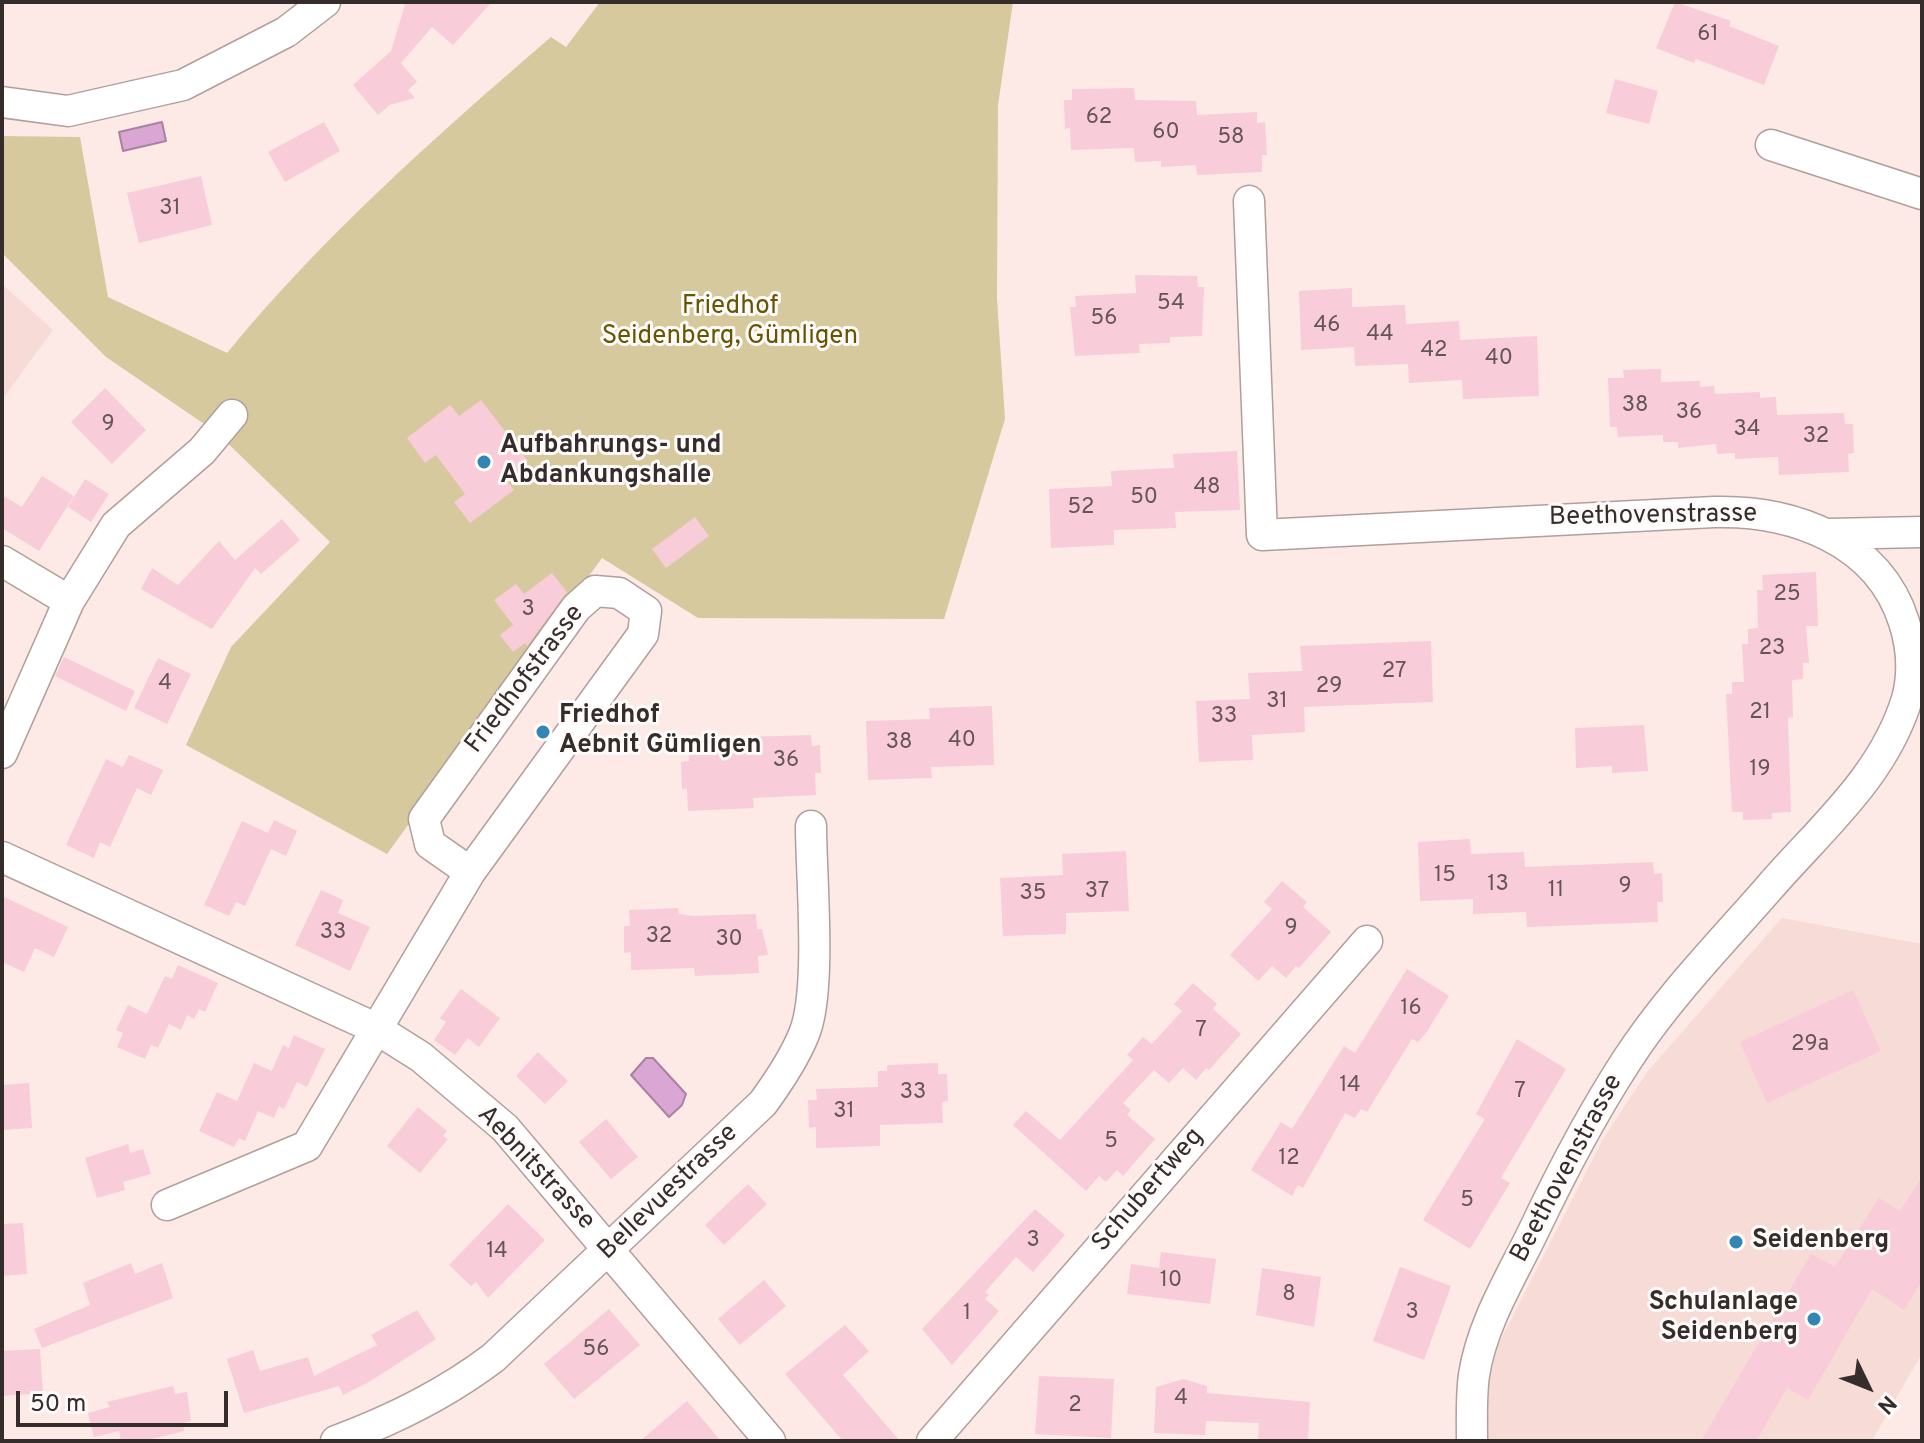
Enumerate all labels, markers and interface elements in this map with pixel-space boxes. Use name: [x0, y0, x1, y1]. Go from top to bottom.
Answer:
house number: 61: [1697, 23, 1719, 49]
house number: 62: [1086, 106, 1112, 132]
house number: 60: [1152, 121, 1180, 147]
house number: 58: [1217, 126, 1245, 152]
house number: 31: [159, 197, 181, 223]
park label: Friedhof Seidenberg, Gümligen: [602, 292, 858, 354]
house number: 54: [1157, 292, 1185, 318]
house number: 56: [1091, 307, 1117, 333]
house number: 46: [1314, 314, 1340, 340]
house number: 44: [1366, 323, 1394, 349]
house number: 42: [1420, 339, 1448, 365]
house number: 40: [1485, 347, 1513, 373]
house number: 38: [1622, 394, 1648, 420]
house number: 36: [1676, 401, 1702, 427]
house number: 9: [101, 413, 115, 439]
house number: 34: [1734, 418, 1760, 444]
house number: 32: [1803, 425, 1829, 451]
place label: Aufbahrungs- und Abdankungshalle: [500, 431, 721, 492]
marker: Aufbahrungs- und Abdankungshalle: [475, 453, 493, 471]
house number: 48: [1193, 476, 1221, 502]
house number: 50: [1130, 486, 1158, 512]
house number: 52: [1067, 496, 1095, 522]
street label: Beethovenstrasse: [1549, 500, 1757, 534]
house number: 25: [1773, 583, 1801, 609]
house number: 3: [521, 598, 535, 624]
street label: Friedhofstrasse: [460, 600, 592, 760]
house number: 23: [1759, 637, 1785, 663]
house number: 27: [1382, 660, 1406, 686]
house number: 4: [158, 672, 172, 698]
house number: 29: [1316, 675, 1342, 701]
house number: 31: [1266, 690, 1288, 716]
place label: Friedhof Aebnit Gümligen: [559, 701, 762, 762]
house number: 21: [1749, 701, 1771, 727]
house number: 33: [1211, 705, 1237, 731]
marker: Friedhof Aebnit Gümligen: [534, 723, 552, 741]
house number: 40: [948, 729, 976, 755]
house number: 38: [886, 731, 912, 757]
house number: 36: [773, 749, 799, 775]
house number: 19: [1749, 758, 1771, 784]
house number: 15: [1434, 864, 1456, 890]
house number: 13: [1487, 873, 1509, 899]
house number: 9: [1618, 875, 1632, 901]
house number: 11: [1548, 879, 1564, 905]
house number: 37: [1085, 880, 1109, 906]
house number: 35: [1020, 882, 1046, 908]
house number: 9: [1284, 917, 1298, 943]
house number: 33: [320, 921, 346, 947]
house number: 32: [646, 925, 672, 951]
house number: 30: [715, 928, 743, 954]
house number: 16: [1400, 997, 1422, 1023]
house number: 7: [1195, 1019, 1207, 1045]
house number: 29a: [1791, 1033, 1829, 1059]
street label: Beethovenstrasse: [1505, 1070, 1631, 1268]
house number: 14: [1339, 1074, 1361, 1100]
house number: 7: [1514, 1080, 1526, 1106]
house number: 33: [900, 1081, 926, 1107]
street label: Aebnitstrasse: [469, 1100, 601, 1238]
house number: 31: [833, 1100, 855, 1126]
street label: Bellevuestrasse: [593, 1119, 745, 1267]
street label: Schubertweg: [1087, 1123, 1211, 1259]
house number: 5: [1104, 1130, 1118, 1156]
house number: 12: [1278, 1147, 1300, 1173]
house number: 5: [1460, 1189, 1474, 1215]
place label: Seidenberg: [1752, 1226, 1889, 1258]
house number: 3: [1026, 1229, 1040, 1255]
marker: Seidenberg: [1727, 1233, 1745, 1251]
house number: 14: [486, 1240, 508, 1266]
house number: 10: [1160, 1269, 1182, 1295]
house number: 8: [1282, 1283, 1296, 1309]
place label: Schulanlage Seidenberg: [1649, 1288, 1798, 1350]
house number: 3: [1405, 1301, 1419, 1327]
house number: 1: [963, 1302, 971, 1328]
marker: Schulanlage Seidenberg: [1805, 1310, 1823, 1328]
house number: 56: [583, 1338, 609, 1364]
north arrow: [1828, 1347, 1908, 1427]
scale bar: [20, 1375, 232, 1425]
house number: 4: [1174, 1387, 1188, 1413]
text: N: [1871, 1389, 1901, 1419]
text: 50 m: [30, 1390, 86, 1420]
house number: 2: [1068, 1394, 1082, 1420]

